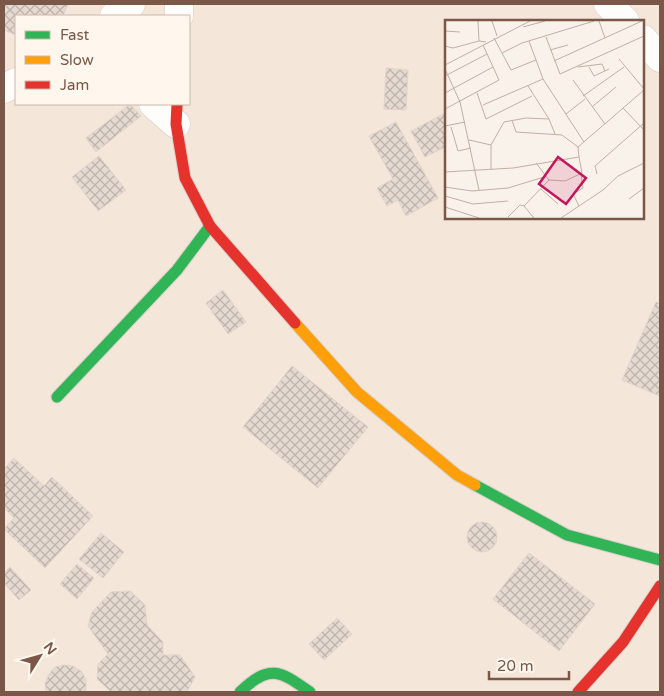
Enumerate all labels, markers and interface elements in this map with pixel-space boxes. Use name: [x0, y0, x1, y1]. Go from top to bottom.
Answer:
legend: [15, 15, 190, 105]
inset map: [445, 20, 644, 219]
text: Fast: [60, 26, 90, 44]
text: Slow: [60, 51, 94, 69]
text: Jam: [60, 76, 89, 94]
north arrow: [15, 631, 65, 681]
text: N: [40, 639, 60, 658]
scale bar: [489, 648, 569, 680]
text: 20 m: [497, 657, 534, 675]

